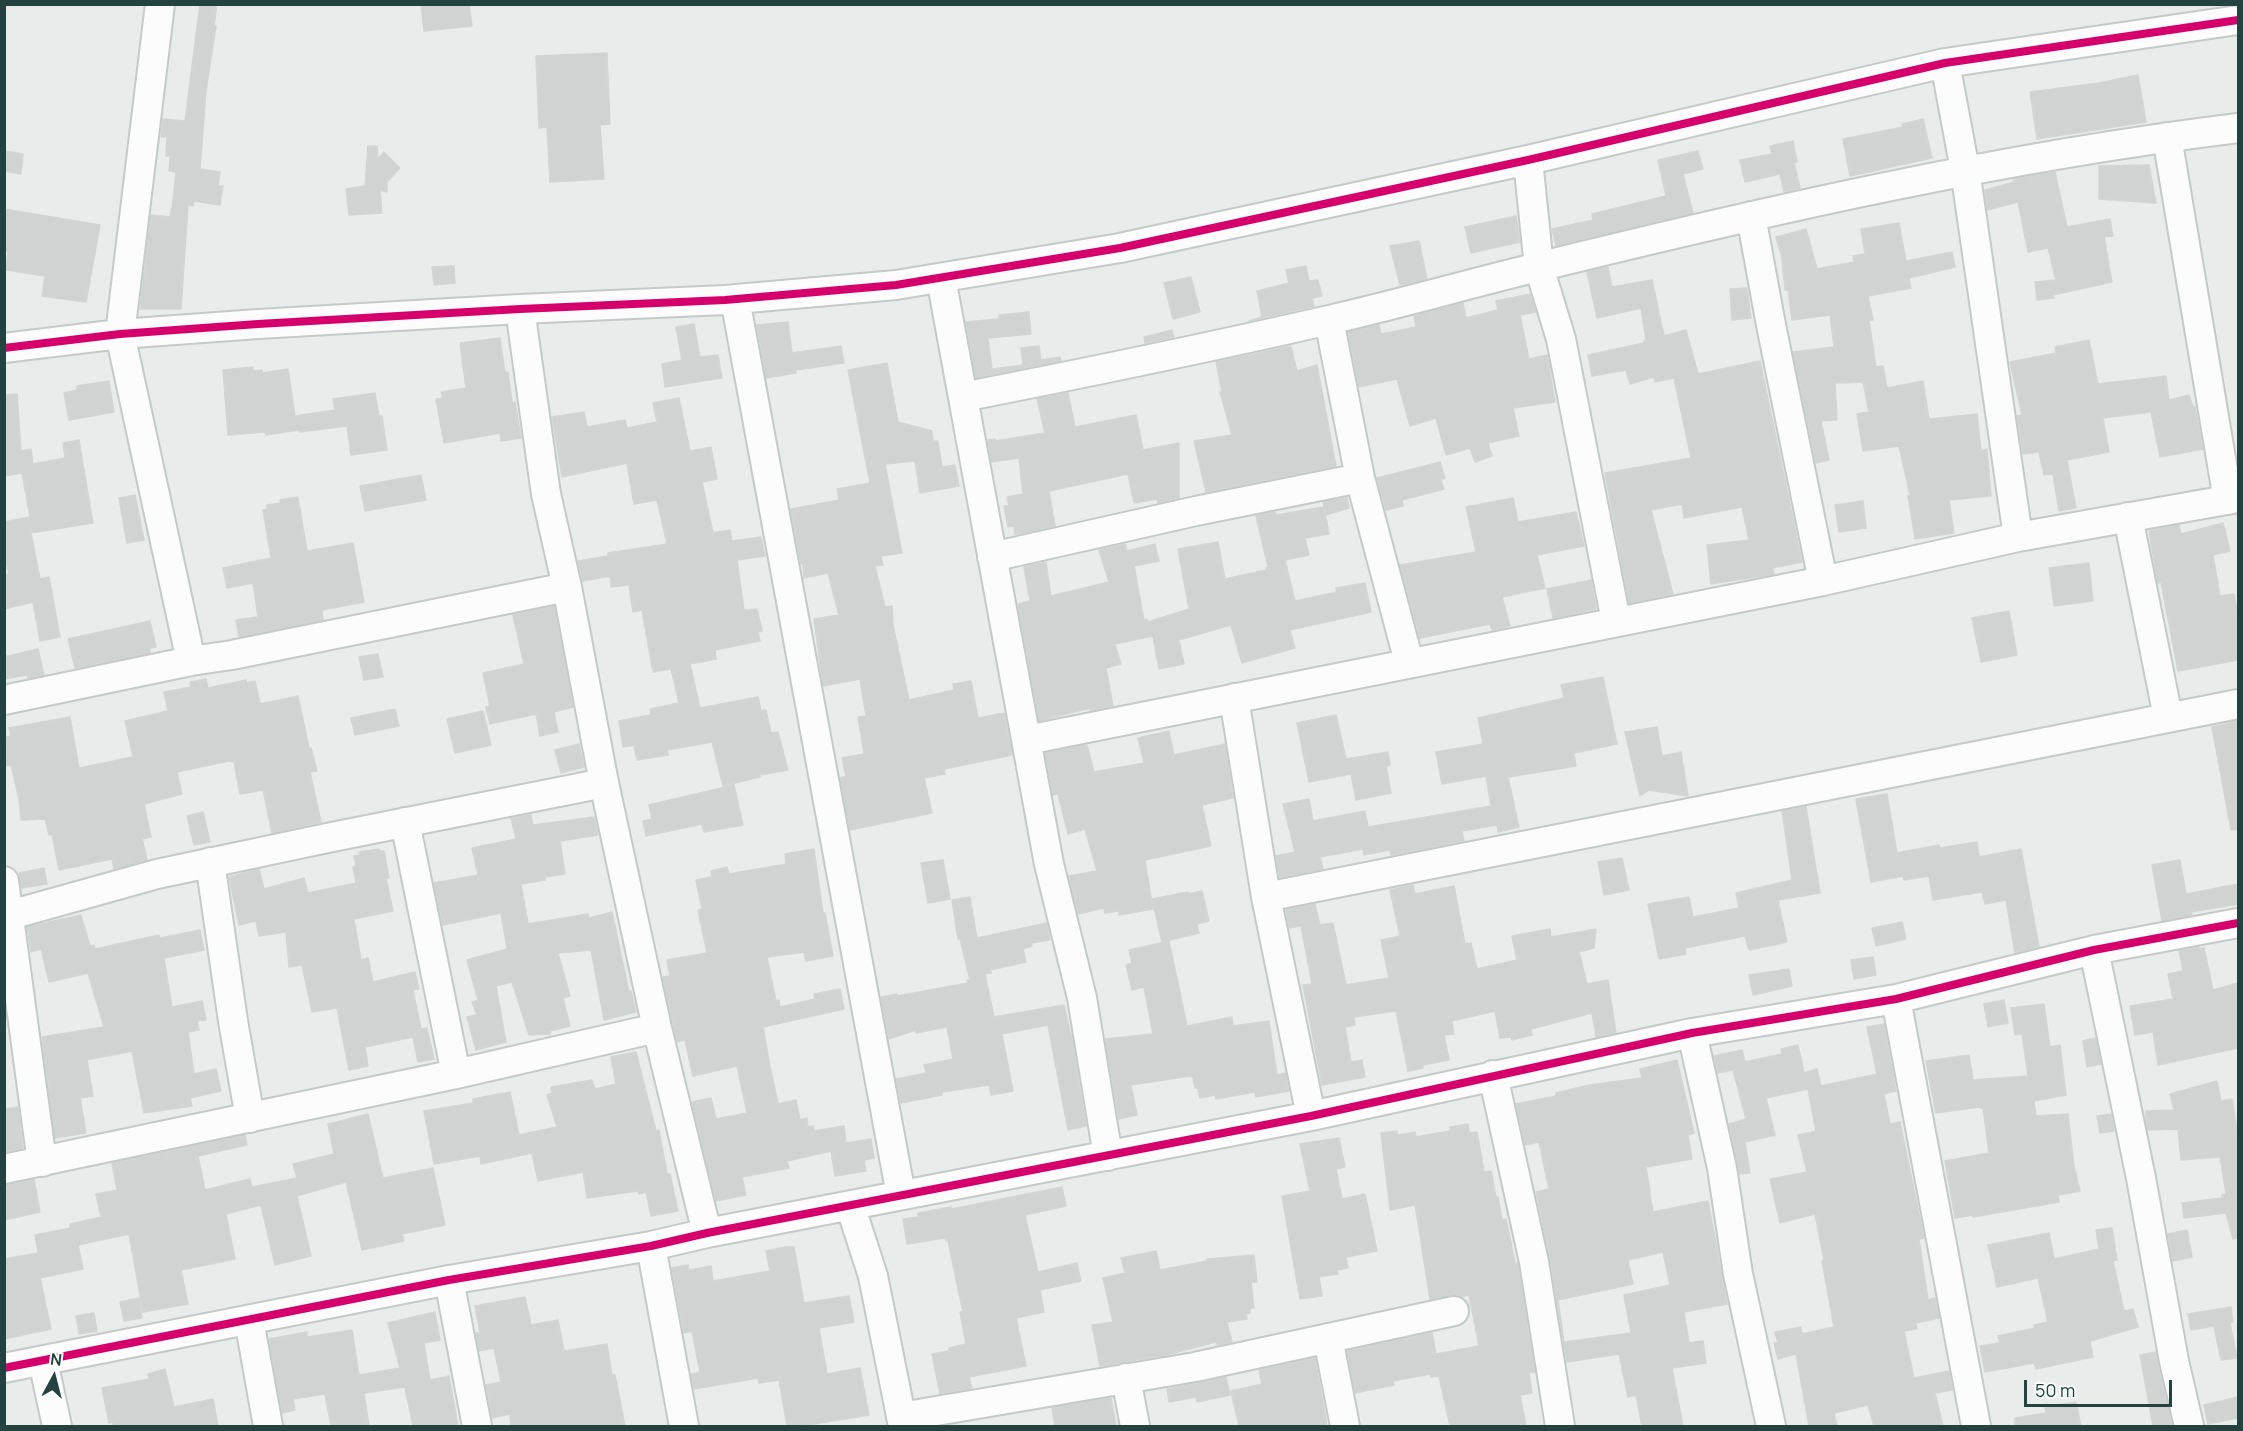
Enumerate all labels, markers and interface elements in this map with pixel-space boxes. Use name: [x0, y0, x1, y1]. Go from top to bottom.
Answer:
north arrow: [24, 1347, 84, 1407]
text: N: [49, 1348, 63, 1371]
scale bar: [2027, 1368, 2176, 1406]
text: 50 m: [2035, 1378, 2075, 1402]

